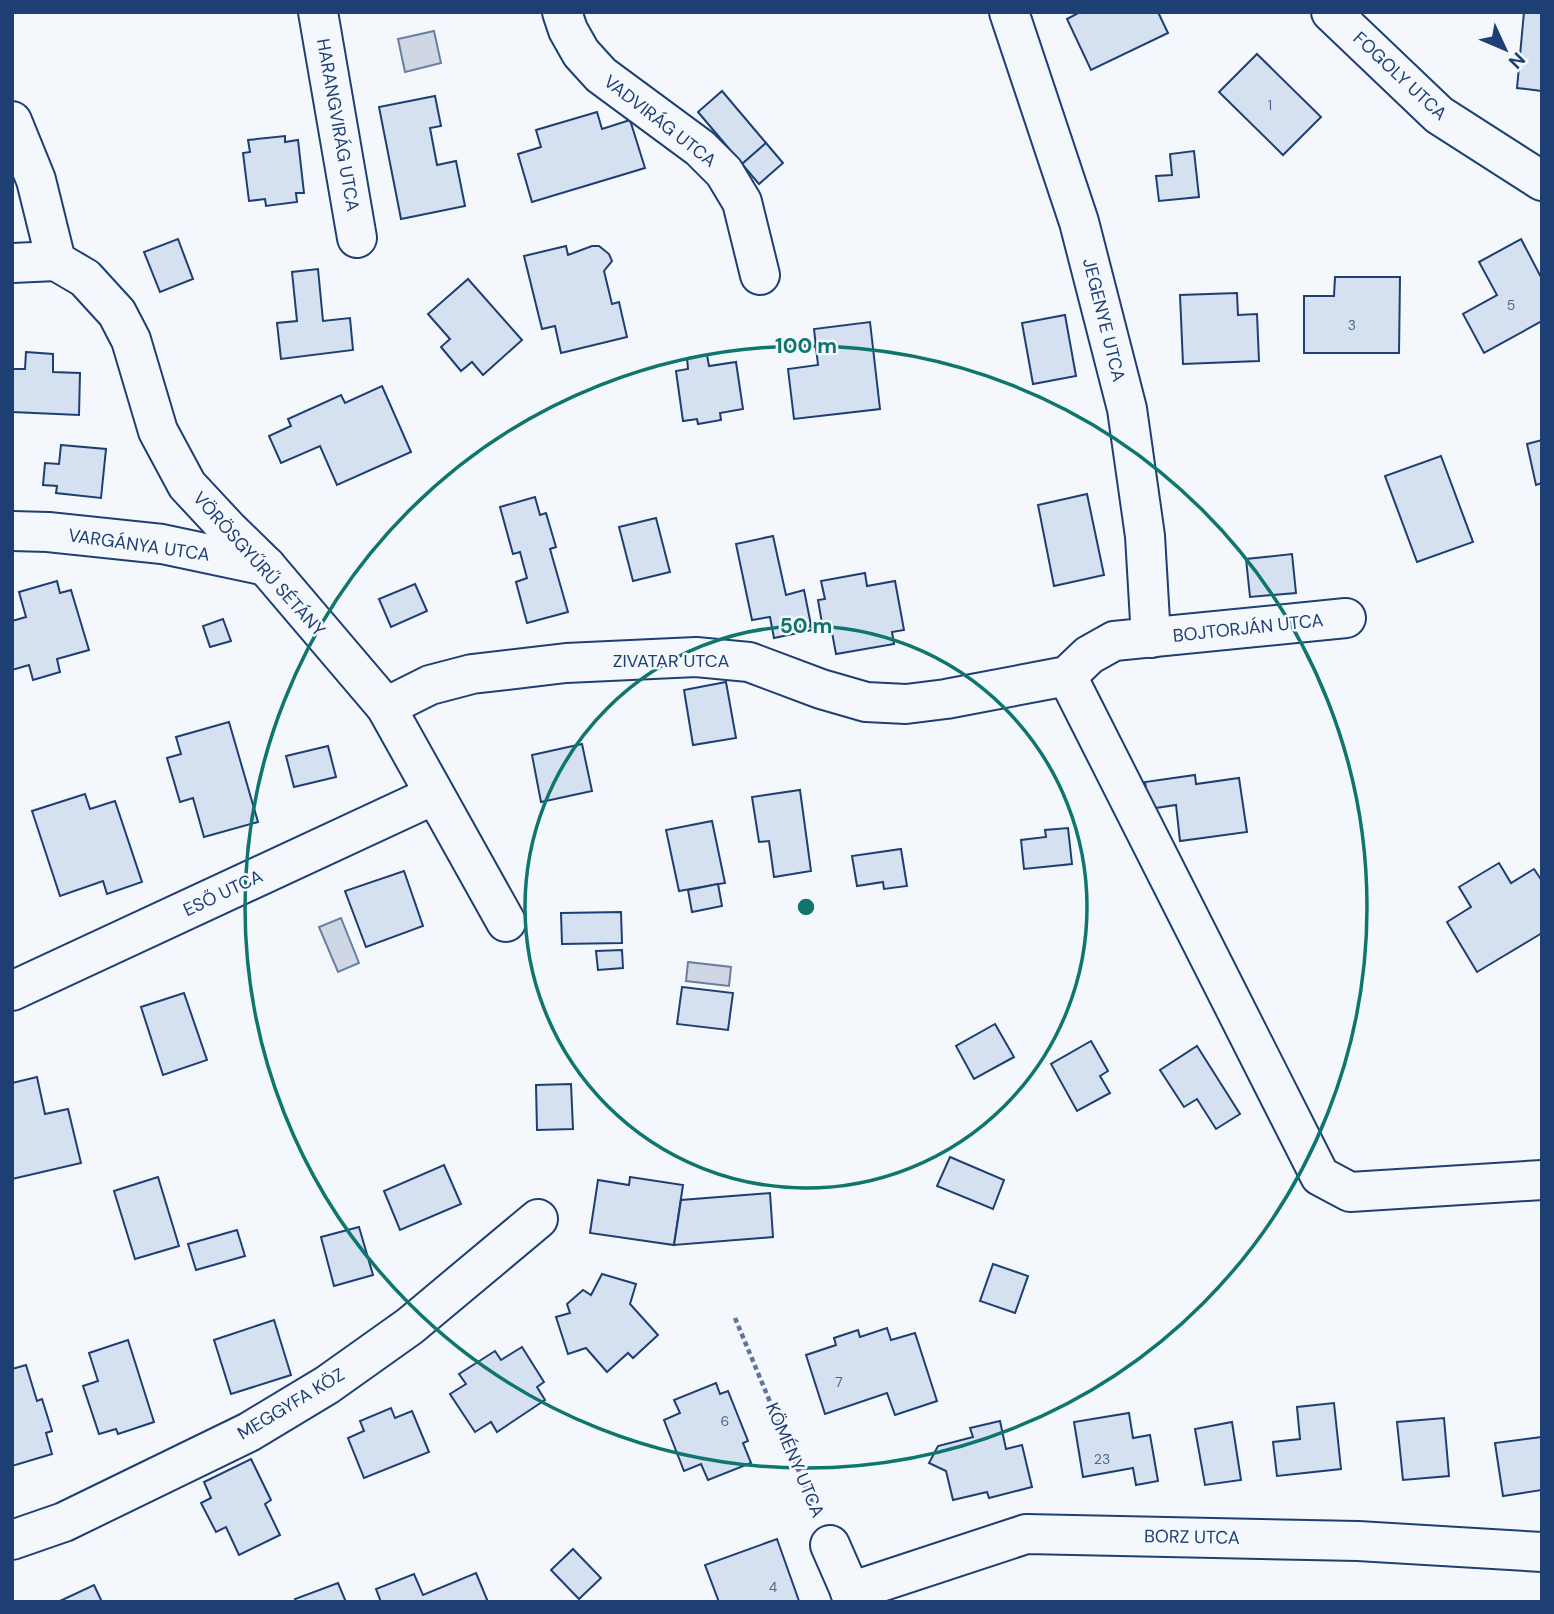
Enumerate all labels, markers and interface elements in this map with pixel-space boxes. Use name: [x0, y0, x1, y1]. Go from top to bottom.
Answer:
north arrow: [1470, 14, 1540, 84]
street label: FOGOLY UTCA: [1348, 26, 1452, 126]
street label: HARANGVIRÁG UTCA: [311, 37, 365, 213]
text: N: [1503, 47, 1531, 74]
street label: VADVIRÁG UTCA: [599, 70, 721, 173]
house number: 1: [1268, 96, 1272, 114]
street label: JEGENYE UTCA: [1077, 256, 1131, 384]
house number: 5: [1507, 296, 1515, 314]
house number: 3: [1348, 316, 1356, 334]
text: 100 m: [775, 332, 837, 360]
street label: VÖRÖSGYŰRŰ SÉTÁNY: [187, 486, 331, 642]
street label: VARGÁNYA UTCA: [67, 523, 211, 567]
street label: BOJTORJÁN UTCA: [1171, 608, 1325, 648]
text: 50 m: [780, 612, 832, 640]
street label: ZIVATAR UTCA: [613, 649, 729, 673]
street label: ESŐ UTCA: [179, 864, 267, 922]
centre of rings: [794, 895, 818, 919]
street label: MEGGYFA KÖZ: [233, 1363, 349, 1445]
house number: 7: [835, 1373, 843, 1391]
street label: KÖMÉNY UTCA: [760, 1399, 830, 1521]
house number: 6: [721, 1412, 729, 1430]
house number: 23: [1094, 1450, 1110, 1468]
street label: BORZ UTCA: [1144, 1524, 1240, 1550]
house number: 4: [769, 1578, 778, 1596]

